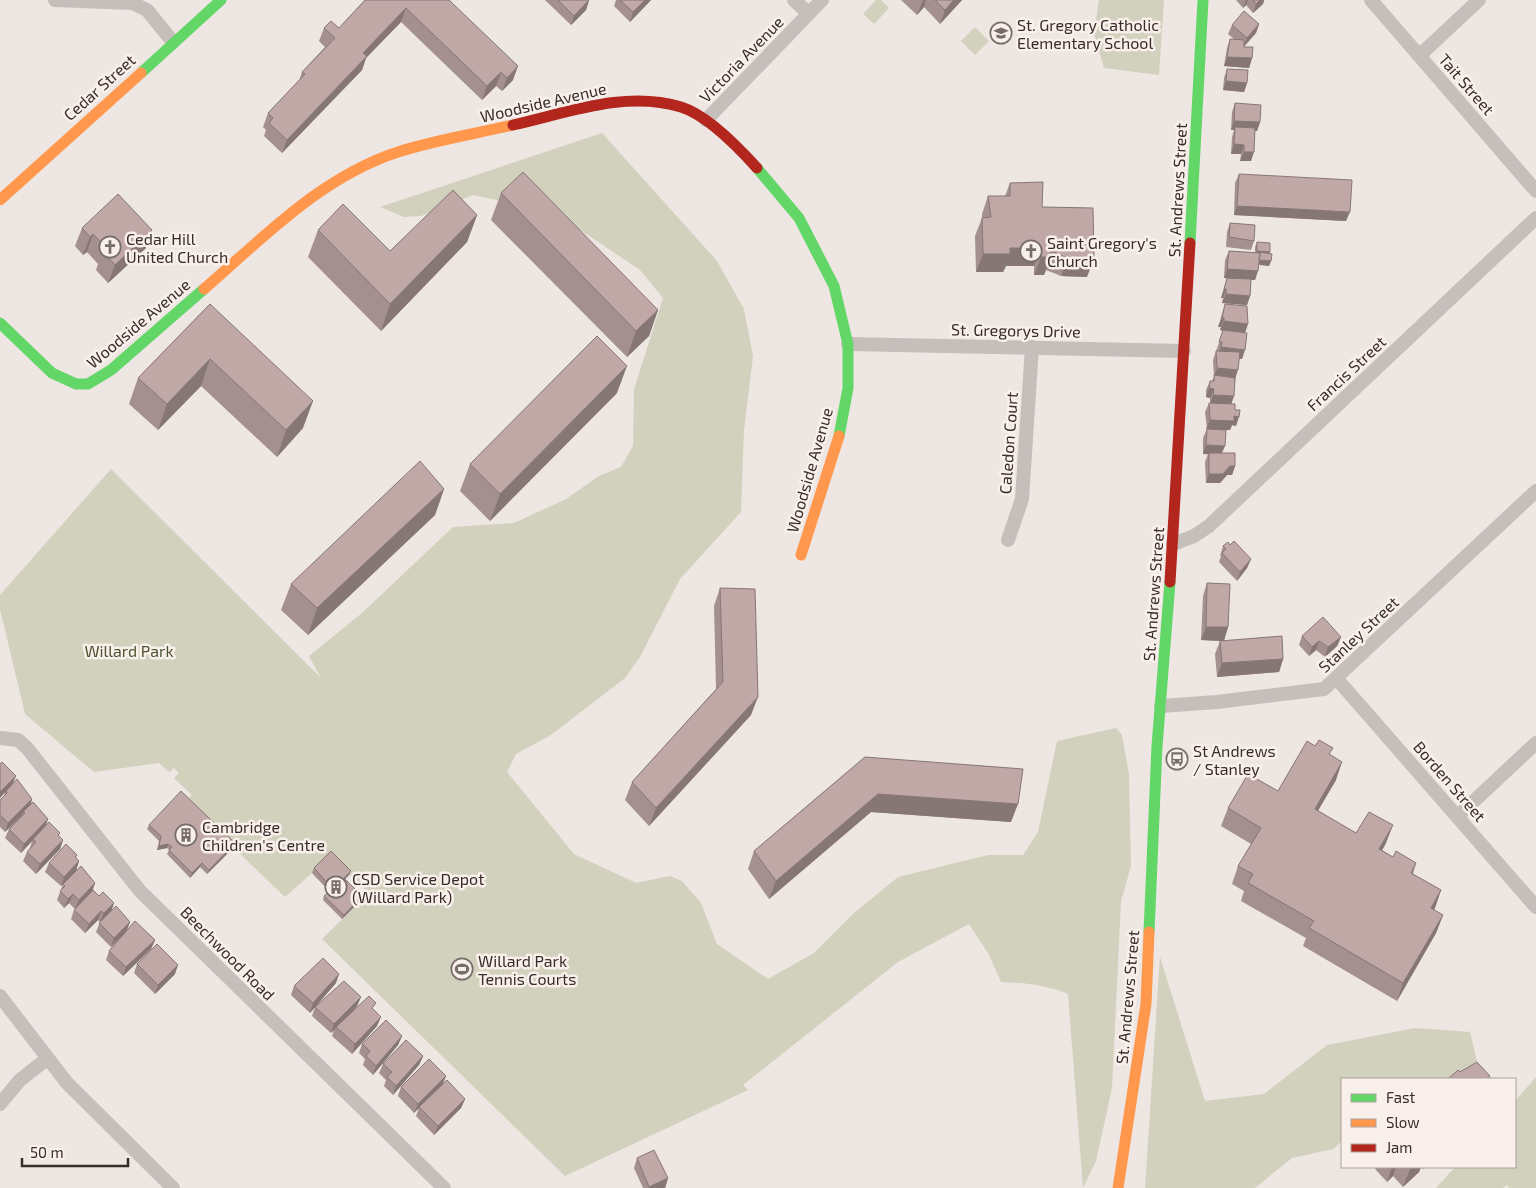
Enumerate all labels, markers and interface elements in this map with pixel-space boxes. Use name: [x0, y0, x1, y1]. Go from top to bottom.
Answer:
street label: Victoria Avenue: [695, 12, 787, 106]
place label: St. Gregory Catholic Elementary School: [1017, 15, 1159, 52]
school or university icon: St. Gregory Catholic Elementary School: [989, 21, 1013, 45]
street label: Cedar Street: [59, 50, 139, 124]
street label: Tait Street: [1435, 50, 1499, 118]
street label: Woodside Avenue: [478, 78, 608, 126]
street label: St. Andrews Street: [1164, 122, 1190, 258]
place label: Cedar Hill United Church: [126, 229, 228, 266]
place label: Saint Gregory's Church: [1047, 233, 1157, 270]
church icon: Cedar Hill United Church: [98, 235, 122, 259]
church icon: Saint Gregory's Church: [1019, 239, 1043, 263]
street label: Woodside Avenue: [83, 274, 193, 372]
street label: St. Gregorys Drive: [951, 319, 1081, 341]
street label: Francis Street: [1303, 332, 1389, 414]
street label: Caledon Court: [995, 391, 1021, 495]
street label: Woodside Avenue: [782, 405, 836, 535]
street label: St. Andrews Street: [1139, 526, 1167, 662]
street label: Stanley Street: [1314, 592, 1402, 676]
park label: Willard Park: [84, 641, 174, 660]
street label: Borden Street: [1410, 737, 1490, 825]
place label: St Andrews / Stanley: [1193, 741, 1276, 778]
bus stop icon: St Andrews / Stanley: [1165, 747, 1189, 771]
place label: Cambridge Children's Centre: [202, 817, 325, 854]
building icon: Cambridge Children's Centre: [174, 823, 198, 847]
place label: CSD Service Depot (Willard Park): [352, 869, 484, 906]
building icon: CSD Service Depot (Willard Park): [324, 875, 348, 899]
street label: Beechwood Road: [177, 902, 279, 1004]
street label: St. Andrews Street: [1112, 929, 1142, 1065]
place label: Willard Park Tennis Courts: [478, 951, 576, 988]
sports icon: Willard Park Tennis Courts: [450, 957, 474, 981]
legend: [1341, 1078, 1516, 1168]
text: Fast: [1386, 1088, 1416, 1106]
text: Slow: [1386, 1113, 1420, 1131]
scale bar: [22, 1136, 129, 1168]
text: Jam: [1386, 1138, 1412, 1156]
text: 50 m: [30, 1143, 64, 1161]

